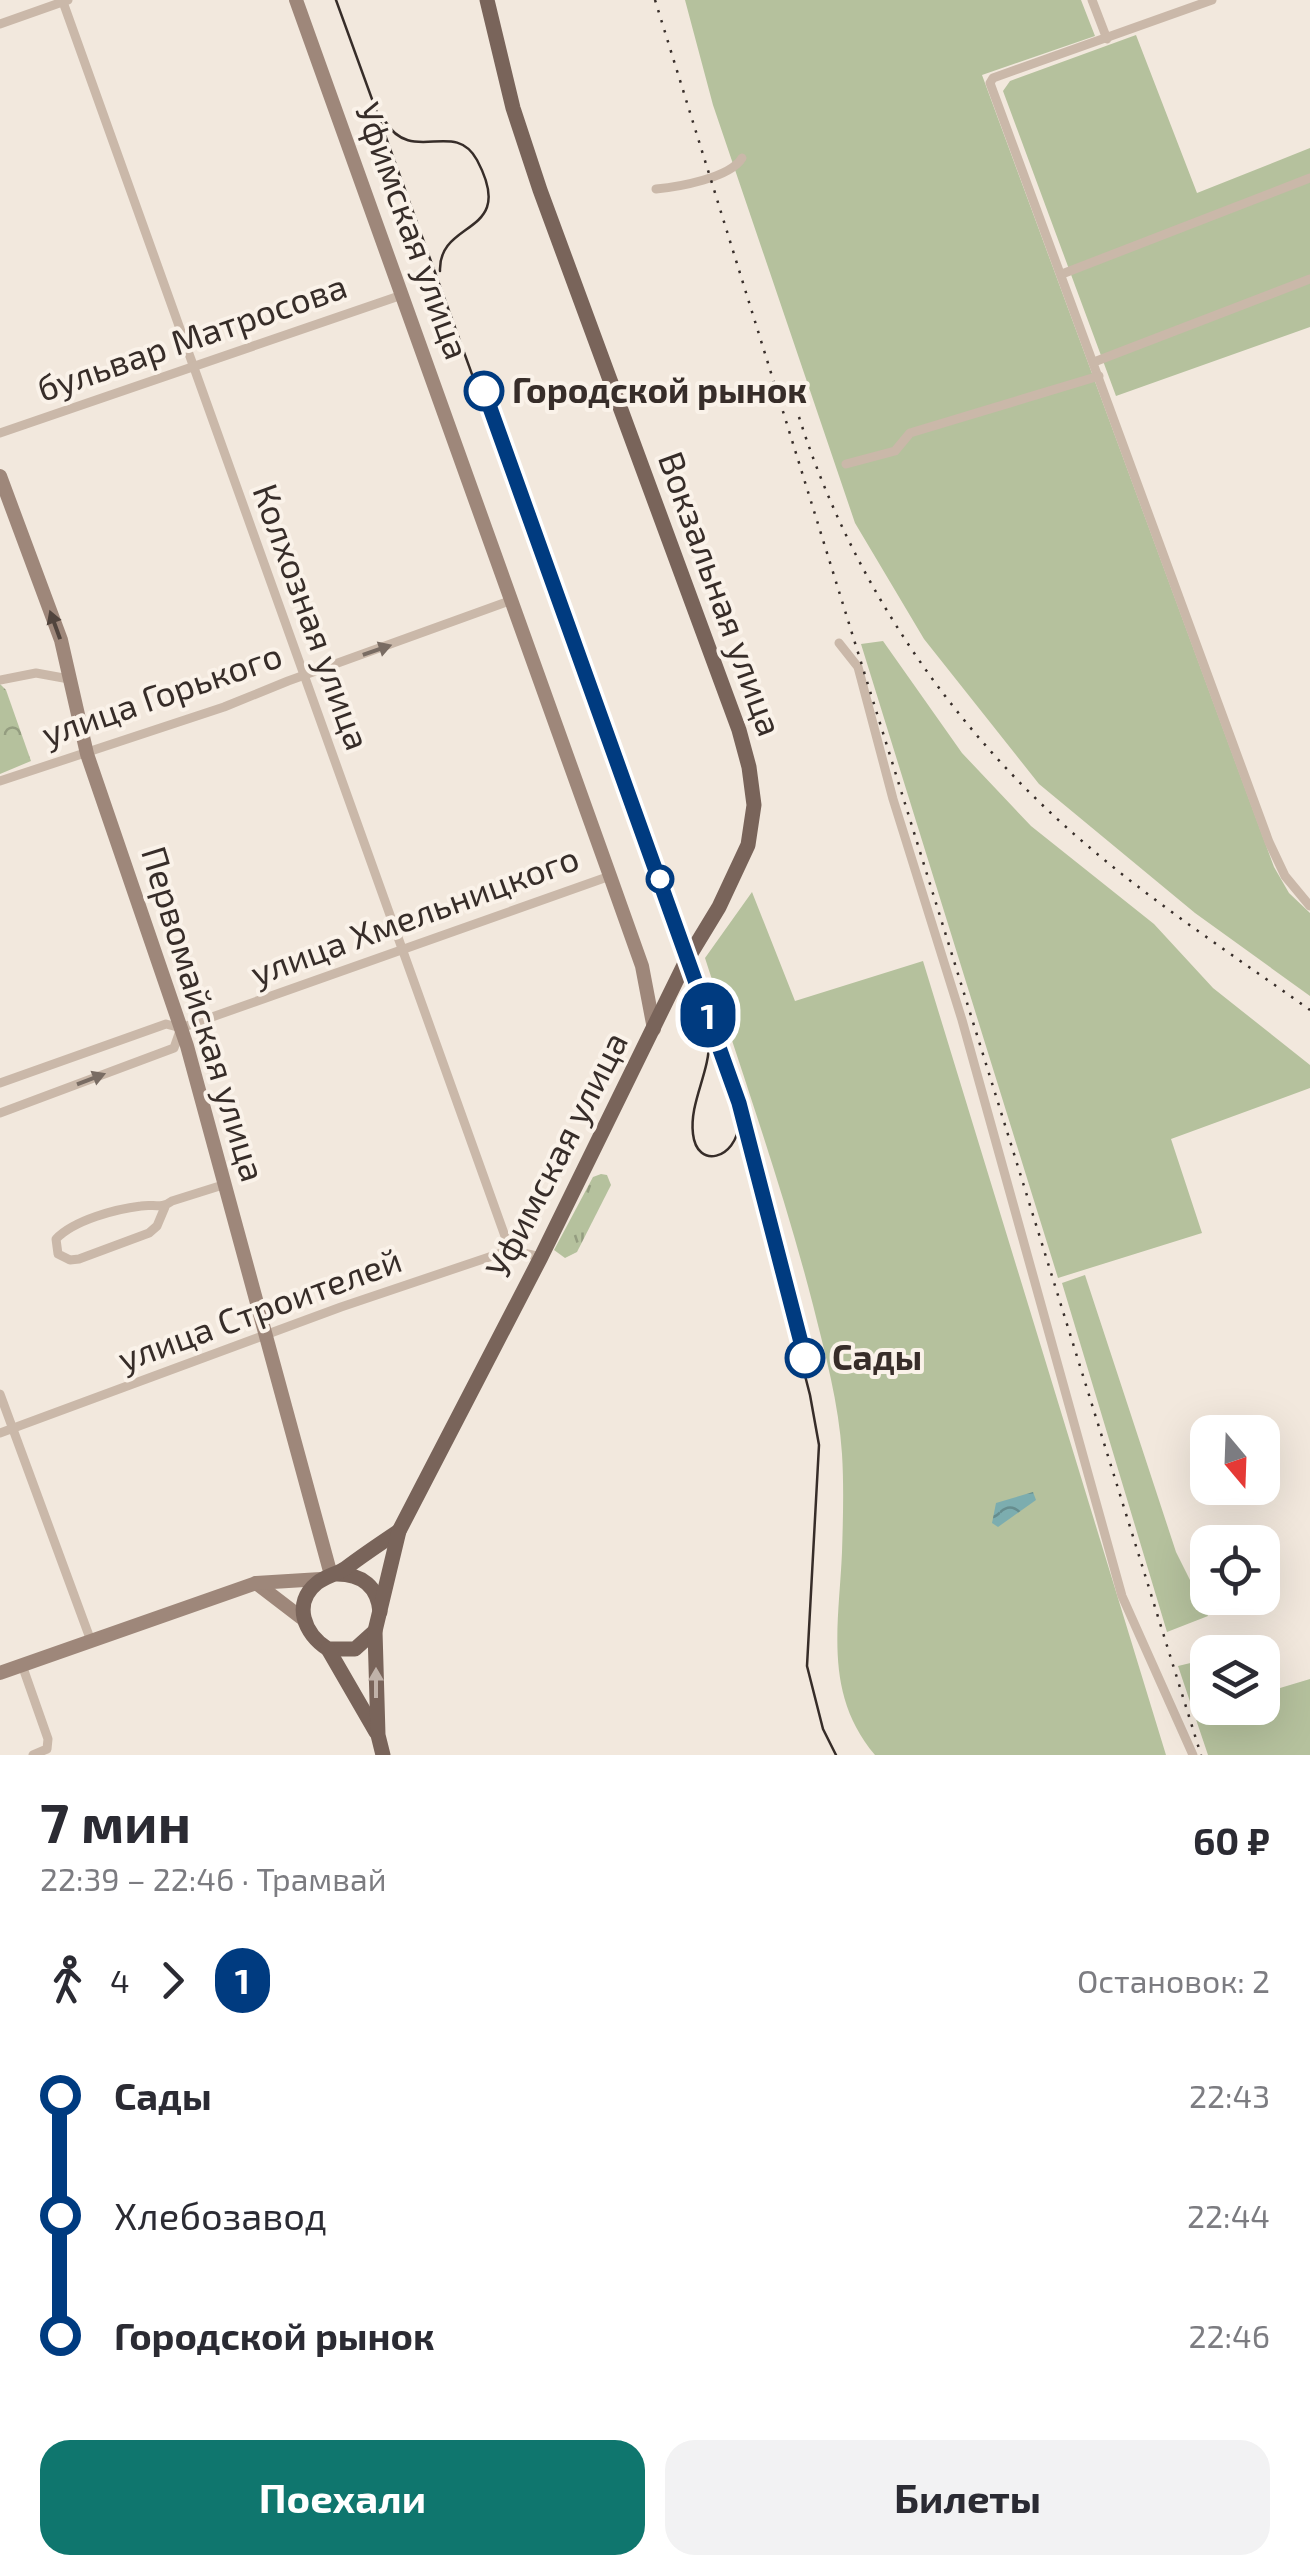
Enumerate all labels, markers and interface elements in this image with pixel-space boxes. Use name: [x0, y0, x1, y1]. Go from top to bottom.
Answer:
street label: Уфимская улица: [347, 96, 480, 365]
street label: бульвар Матросова: [31, 263, 352, 410]
place label: Городской рынок: [512, 368, 807, 410]
marker: Городской рынок: [465, 372, 503, 410]
street label: Вокзальная улица: [650, 446, 793, 741]
street label: Колхозная улица: [244, 478, 380, 755]
one-way arrow: [47, 610, 62, 640]
street label: улица Горького: [36, 632, 287, 755]
one-way arrow: [362, 642, 392, 657]
street label: улица Хмельницкого: [245, 835, 584, 994]
street label: Первомайская улица: [133, 841, 276, 1186]
unlabelled marker: [647, 866, 673, 892]
line badge: 1: [676, 982, 740, 1048]
text: 1: [700, 994, 716, 1036]
street label: Уфимская улица: [475, 1024, 636, 1284]
one-way arrow: [77, 1071, 107, 1086]
street label: улица Строителей: [112, 1237, 407, 1380]
place label: Сады: [832, 1335, 922, 1377]
marker: Сады: [786, 1339, 824, 1377]
north arrow: [1190, 1415, 1280, 1505]
map controls: [1190, 1415, 1280, 1725]
button: locate: [1190, 1525, 1280, 1615]
button: layers: [1190, 1635, 1280, 1725]
one-way arrow: [368, 1667, 384, 1699]
text: 7 мин: [40, 1788, 191, 1854]
text: 60 ₽: [1193, 1817, 1270, 1863]
text: 22:39 – 22:46 · Трамвай: [40, 1859, 386, 1897]
icon: walk: [40, 1953, 95, 2008]
icon: forward: [145, 1953, 200, 2008]
text: 1: [235, 1959, 250, 2001]
text: 4: [110, 1961, 130, 1999]
text: Остановок: 2: [1077, 1961, 1270, 1999]
text: Сады: [114, 2072, 212, 2118]
text: 22:43: [1189, 2076, 1270, 2114]
text: Хлебозавод: [114, 2192, 327, 2238]
text: 22:44: [1187, 2196, 1270, 2234]
text: Городской рынок: [114, 2312, 434, 2358]
text: 22:46: [1188, 2316, 1270, 2354]
button: Поехали: [40, 2440, 645, 2555]
button: Билеты: [665, 2440, 1270, 2555]

